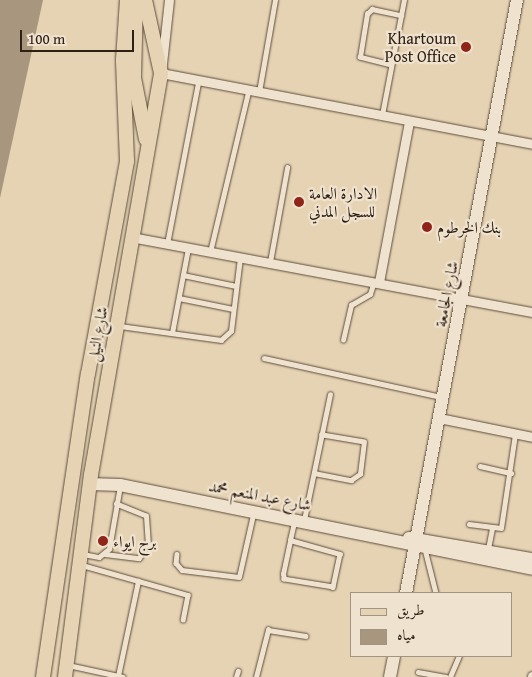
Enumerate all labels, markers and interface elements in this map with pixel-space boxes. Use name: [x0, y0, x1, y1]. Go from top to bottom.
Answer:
scale bar: [22, 20, 136, 52]
text: 100 m: [28, 28, 65, 49]
place label: Khartoum Post Office: [385, 28, 456, 66]
marker: Khartoum Post Office: [460, 41, 472, 53]
place label: الادارة العامة للسجل المدني: [309, 183, 377, 221]
marker: الادارة العامة للسجل المدني: [293, 196, 305, 208]
place label: بنك الخرطوم: [437, 217, 501, 237]
marker: بنك الخرطوم: [421, 221, 433, 233]
street label: شارع الجامعة: [430, 259, 462, 329]
street label: شارع النيل: [83, 305, 111, 363]
street label: شارع عبد المنعم محمد: [207, 476, 313, 514]
place label: برج ايواء: [113, 531, 156, 551]
marker: برج ايواء: [97, 535, 109, 547]
legend: [350, 592, 512, 657]
text: طريق: [397, 599, 424, 620]
text: مياه: [397, 624, 415, 645]

